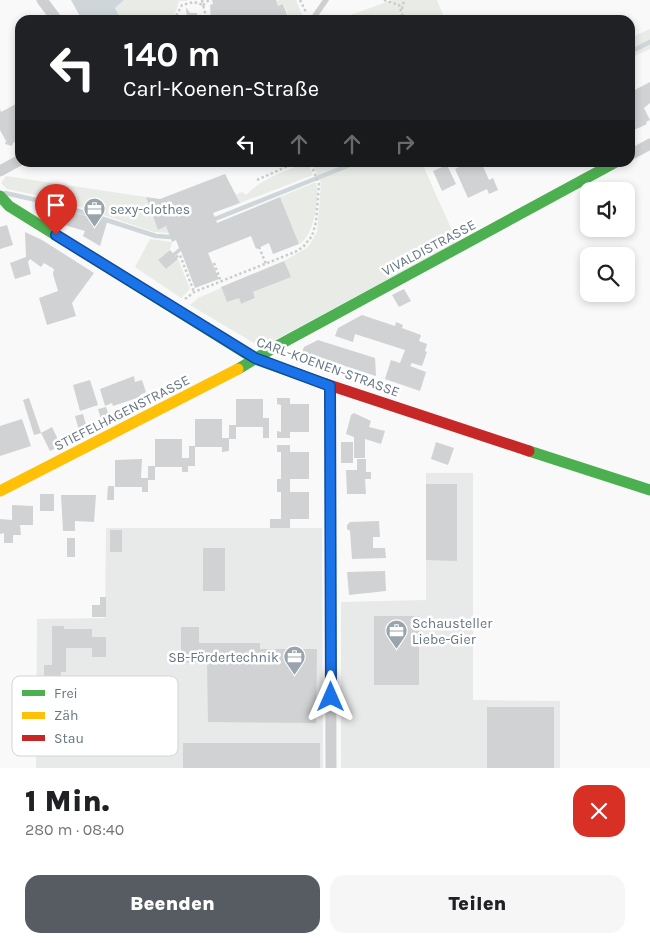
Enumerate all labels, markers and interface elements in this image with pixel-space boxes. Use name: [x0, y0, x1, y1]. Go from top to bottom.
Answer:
text: 140 m: [123, 34, 221, 75]
icon: left: [40, 35, 105, 100]
text: Carl-Koenen-Straße: [123, 76, 319, 102]
icon: left: [232, 130, 260, 158]
icon: ahead: [285, 130, 313, 158]
icon: ahead: [338, 130, 366, 158]
icon: right: [391, 130, 419, 158]
map controls: [580, 182, 635, 302]
button: sound: [580, 182, 635, 237]
pin: [35, 184, 77, 235]
icon: arrive: [42, 191, 70, 219]
office icon: sexy-clothes: [82, 197, 106, 228]
place label: sexy-clothes: [110, 201, 190, 218]
street label: VIVALDISTRASSE: [379, 216, 479, 280]
button: search: [580, 247, 635, 302]
street label: CARL-KOENEN-STRASSE: [254, 333, 402, 401]
street label: STIEFELHAGENSTRASSE: [51, 371, 193, 455]
place label: Schausteller Liebe-Gier: [412, 615, 493, 648]
office icon: Schausteller Liebe-Gier: [384, 619, 408, 650]
office icon: SB-Fördertechnik: [283, 645, 307, 676]
place label: SB-Fördertechnik: [168, 649, 279, 666]
position arrow: [304, 670, 356, 722]
legend: [12, 676, 178, 756]
text: Frei: [54, 685, 78, 702]
text: Zäh: [54, 707, 78, 724]
text: Stau: [54, 730, 84, 747]
text: 1 Min.: [25, 783, 109, 819]
button: close: [573, 785, 625, 837]
text: 280 m · 08:40: [25, 820, 124, 839]
button: Beenden: [25, 875, 320, 933]
button: Teilen: [330, 875, 625, 933]

